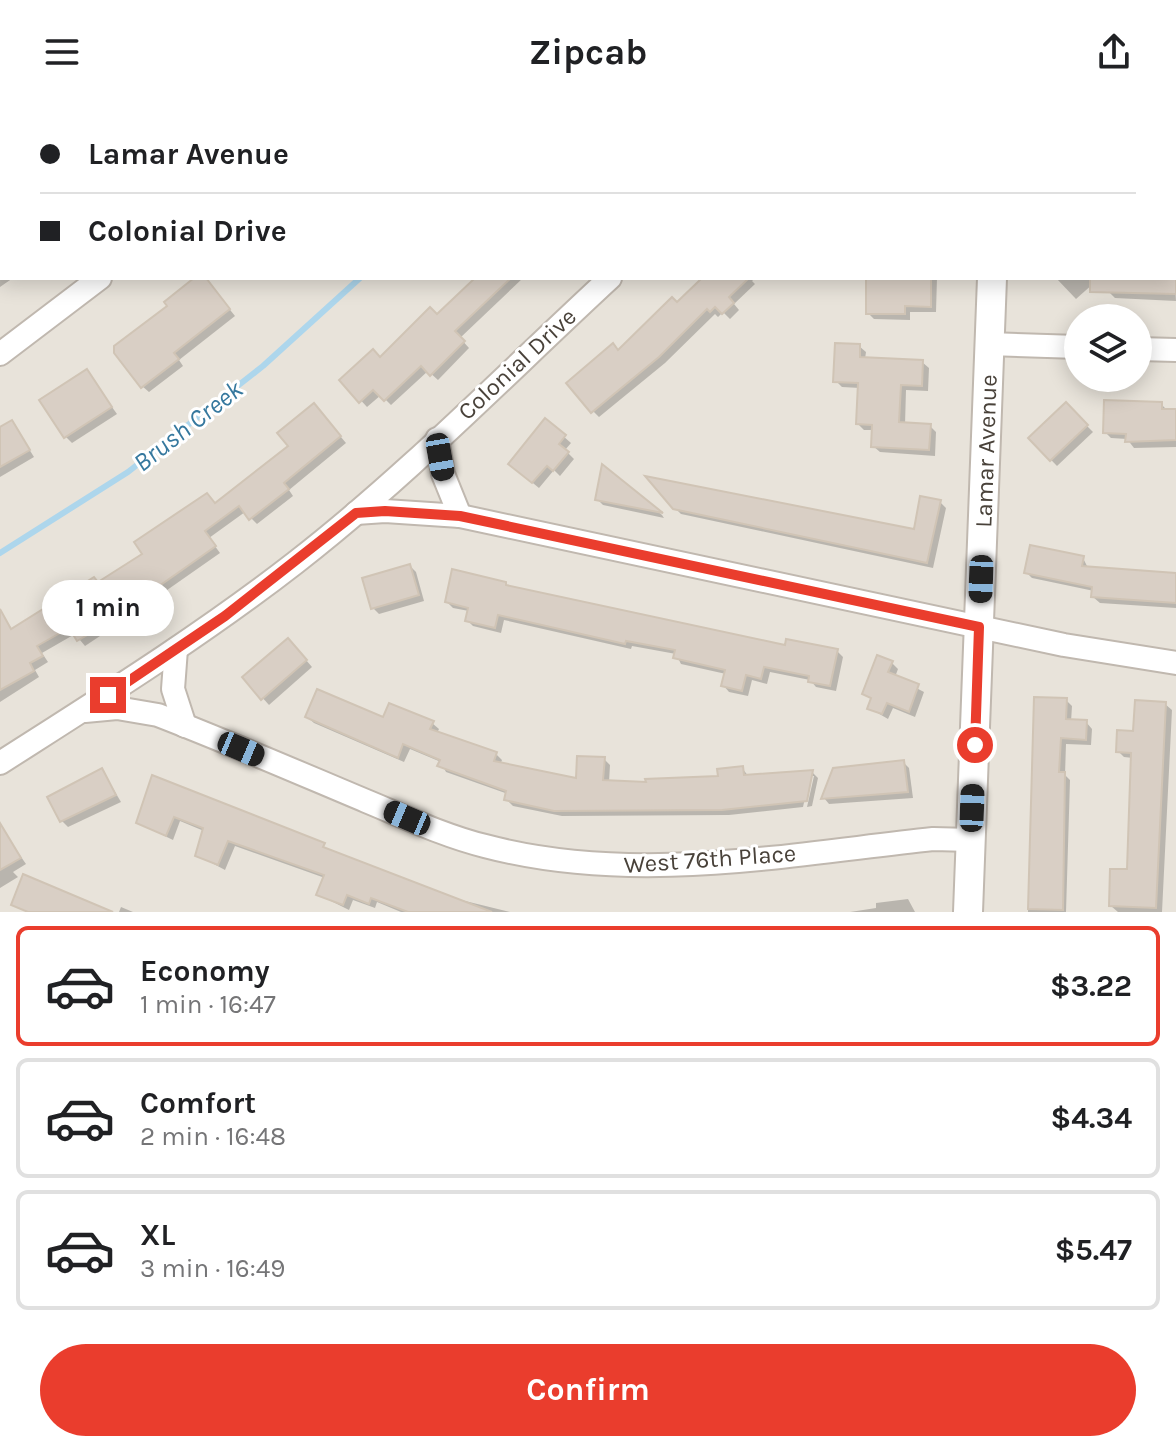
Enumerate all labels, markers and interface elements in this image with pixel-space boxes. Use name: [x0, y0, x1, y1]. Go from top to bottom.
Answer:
icon: menu: [40, 30, 84, 74]
icon: share: [1092, 30, 1136, 74]
text: Zipcab: [529, 31, 647, 73]
text: Lamar Avenue: [88, 136, 289, 172]
text: Colonial Drive: [88, 213, 287, 249]
street label: Colonial Drive: [452, 302, 582, 426]
map controls: [1064, 304, 1152, 392]
button: layers: [1064, 304, 1152, 392]
water label: Brush Creek: [127, 373, 249, 478]
street label: Lamar Avenue: [969, 374, 1003, 528]
car: [424, 431, 456, 483]
car: [968, 555, 994, 603]
callout: 1 min: [42, 579, 174, 635]
text: 1 min: [75, 592, 141, 623]
route end: [90, 677, 126, 713]
route start: [957, 727, 993, 763]
car: [214, 729, 268, 769]
car: [959, 784, 985, 832]
car: [380, 798, 434, 838]
street label: West 76th Place: [623, 839, 797, 879]
icon: car: [44, 950, 116, 1022]
text: Economy: [140, 953, 270, 989]
text: $3.22: [1050, 968, 1132, 1004]
text: 1 min · 16:47: [140, 989, 276, 1020]
icon: car: [44, 1082, 116, 1154]
text: Comfort: [140, 1085, 256, 1121]
text: $4.34: [1051, 1100, 1132, 1136]
text: 2 min · 16:48: [140, 1121, 286, 1152]
icon: car: [44, 1214, 116, 1286]
text: XL: [140, 1217, 175, 1253]
text: $5.47: [1055, 1232, 1132, 1268]
text: 3 min · 16:49: [140, 1253, 285, 1284]
button: Confirm: [40, 1344, 1136, 1436]

